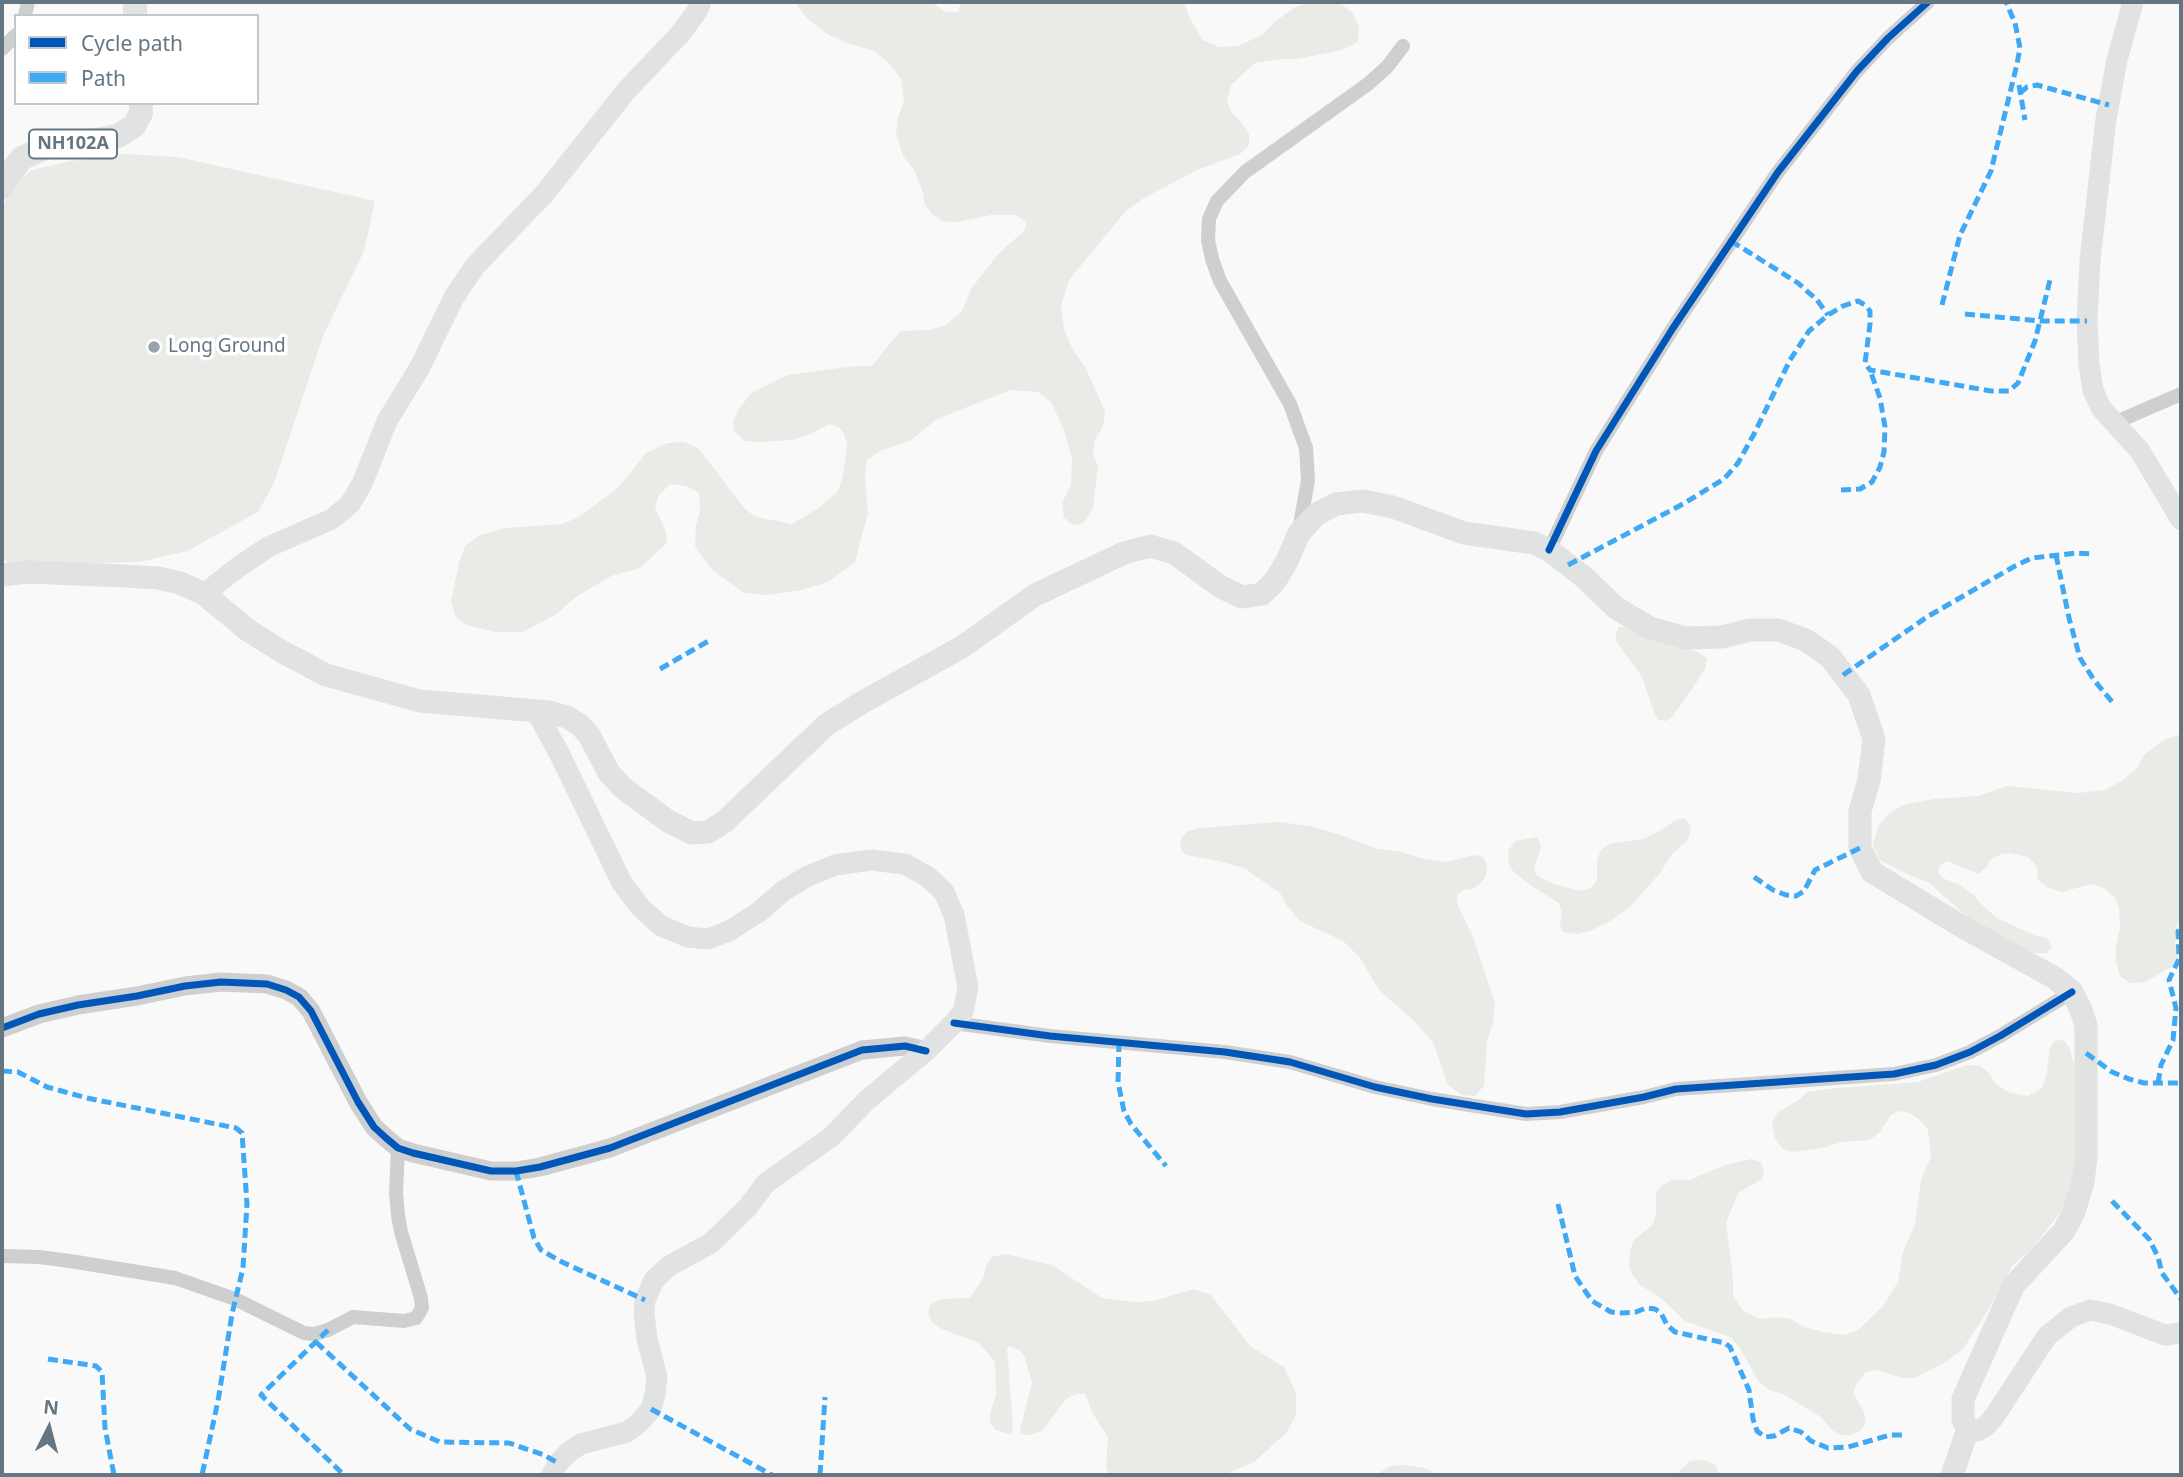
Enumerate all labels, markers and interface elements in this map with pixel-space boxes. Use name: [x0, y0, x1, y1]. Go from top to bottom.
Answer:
legend: [14, 14, 259, 105]
text: Cycle path: [81, 29, 183, 57]
text: Path: [81, 64, 126, 92]
road number: NH102A: [29, 130, 117, 159]
place label: Long Ground: [168, 336, 286, 358]
marker: Long Ground: [146, 339, 162, 355]
north arrow: [14, 1393, 84, 1463]
text: N: [42, 1393, 60, 1421]

